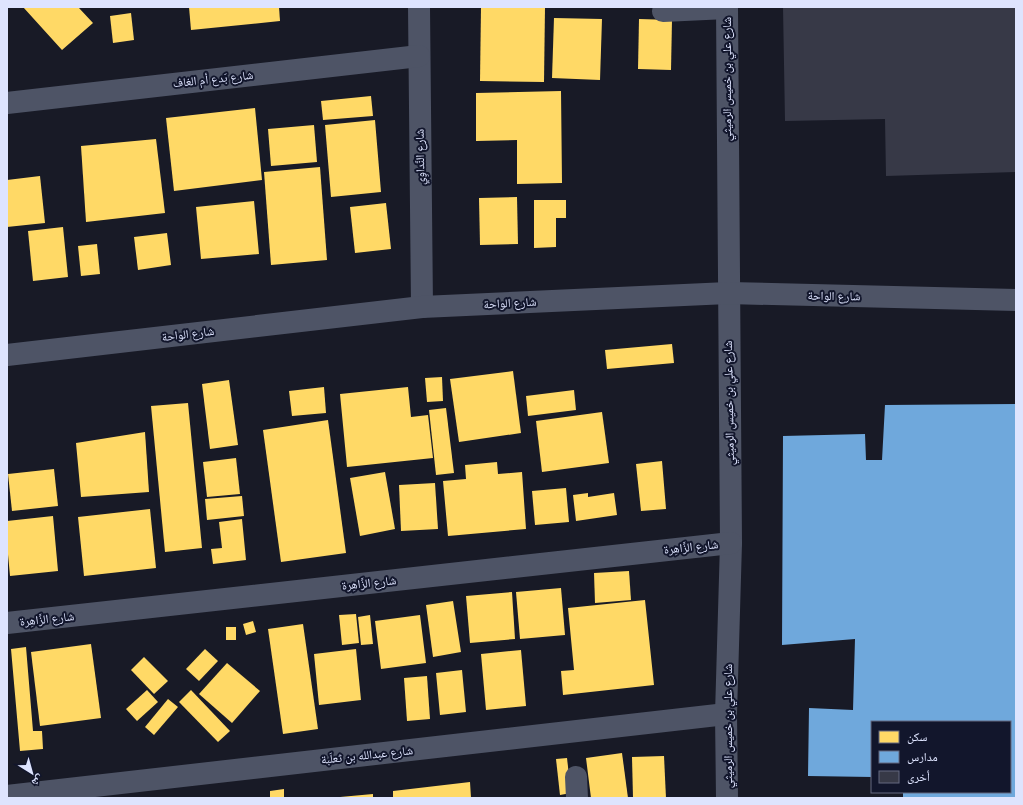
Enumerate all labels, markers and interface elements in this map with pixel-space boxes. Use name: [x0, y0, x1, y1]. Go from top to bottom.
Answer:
street label: شارع علي بن خميس الرميثي: [719, 17, 737, 141]
street label: شارع بَدع أم الغاف: [172, 67, 254, 91]
street label: شارع النَّداوِي: [412, 129, 431, 185]
street label: شارع الواحة: [807, 288, 861, 304]
street label: شارع الواحة: [483, 294, 537, 312]
street label: شارع الواحة: [161, 323, 215, 345]
street label: شارع علي بن خميس الرميثي: [720, 341, 740, 465]
street label: شارع الزَّاهِرة: [663, 536, 719, 558]
street label: شارع الزَّاهِرة: [341, 572, 397, 594]
street label: شارع الزَّاهِرة: [19, 608, 75, 630]
street label: شارع علي بن خميس الرميثي: [720, 664, 738, 788]
legend: [871, 721, 1011, 793]
text: سكن: [907, 729, 928, 745]
street label: شارع عبدالله بن ثعلَبة: [320, 742, 414, 768]
text: مدارس: [907, 749, 938, 765]
north arrow: [12, 753, 52, 793]
text: أخرى: [907, 769, 930, 785]
text: ش: [28, 771, 47, 790]

